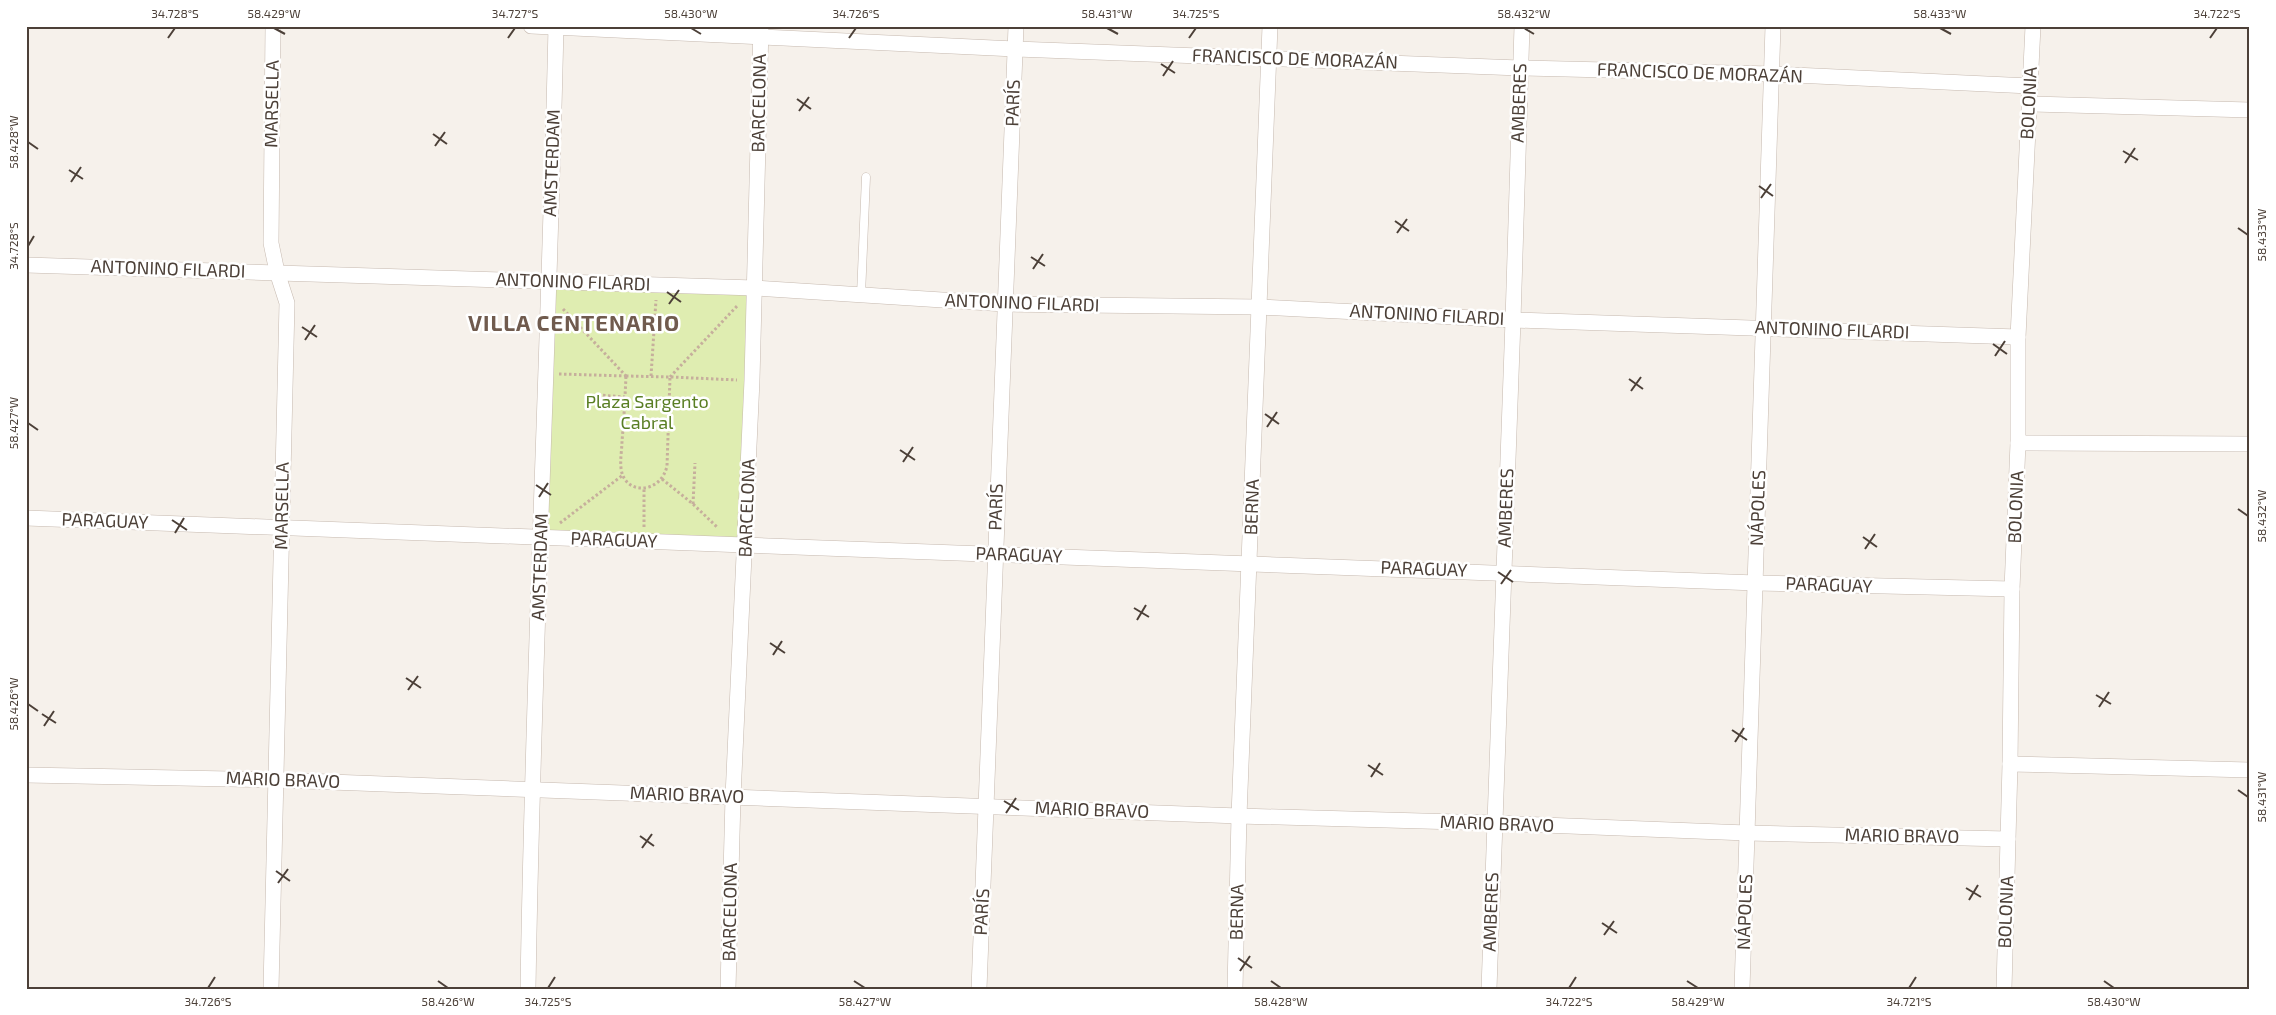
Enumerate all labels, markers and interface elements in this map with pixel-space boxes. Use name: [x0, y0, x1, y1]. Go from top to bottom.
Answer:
text: 34.728°S: [151, 6, 199, 20]
text: 58.429°W: [247, 6, 301, 20]
text: 34.727°S: [492, 6, 539, 20]
text: 58.430°W: [664, 6, 718, 20]
text: 34.726°S: [832, 6, 880, 20]
text: 58.431°W: [1082, 6, 1132, 20]
text: 34.725°S: [1173, 6, 1220, 20]
text: 58.432°W: [1498, 6, 1550, 20]
text: 58.433°W: [1914, 6, 1966, 20]
text: 34.722°S: [2193, 6, 2241, 20]
street label: FRANCISCO DE MORAZÁN: [1192, 43, 1398, 73]
street label: BARCELONA: [746, 53, 770, 153]
street label: FRANCISCO DE MORAZÁN: [1597, 57, 1803, 87]
street label: MARSELLA: [259, 59, 283, 148]
street label: AMBERES: [1506, 63, 1530, 143]
street label: BOLONIA: [2015, 65, 2041, 140]
street label: PARÍS: [1000, 79, 1024, 127]
street label: AMSTERDAM: [538, 109, 564, 217]
text: 58.428°W: [6, 115, 20, 169]
text: 58.433°W: [2254, 209, 2268, 261]
text: 34.728°S: [6, 222, 20, 270]
street label: ANTONINO FILARDI: [90, 254, 246, 282]
street label: ANTONINO FILARDI: [495, 267, 651, 295]
street label: ANTONINO FILARDI: [944, 288, 1100, 316]
street label: ANTONINO FILARDI: [1349, 299, 1505, 329]
district label: VILLA CENTENARIO: [468, 309, 680, 335]
street label: ANTONINO FILARDI: [1754, 315, 1910, 343]
park label: Plaza Sargento Cabral: [585, 390, 709, 433]
text: 58.427°W: [6, 397, 20, 449]
street label: BARCELONA: [733, 457, 759, 558]
street label: MARSELLA: [269, 461, 293, 550]
street label: AMBERES: [1493, 468, 1517, 548]
street label: BOLONIA: [2003, 469, 2027, 544]
street label: NÁPOLES: [1745, 470, 1769, 546]
street label: BERNA: [1239, 478, 1263, 535]
street label: PARÍS: [983, 483, 1007, 531]
text: 58.432°W: [2254, 490, 2268, 542]
street label: PARAGUAY: [61, 507, 150, 533]
street label: AMSTERDAM: [526, 513, 552, 621]
street label: PARAGUAY: [570, 526, 659, 552]
street label: PARAGUAY: [975, 541, 1064, 567]
street label: PARAGUAY: [1380, 555, 1469, 581]
street label: PARAGUAY: [1785, 571, 1874, 597]
text: 58.426°W: [6, 677, 20, 731]
street label: MARIO BRAVO: [225, 766, 341, 792]
text: 58.431°W: [2254, 772, 2268, 822]
street label: MARIO BRAVO: [629, 781, 745, 807]
street label: MARIO BRAVO: [1034, 796, 1150, 822]
street label: MARIO BRAVO: [1439, 810, 1555, 836]
street label: MARIO BRAVO: [1845, 823, 1960, 847]
street label: BARCELONA: [717, 862, 741, 962]
street label: AMBERES: [1478, 872, 1502, 952]
street label: NÁPOLES: [1732, 874, 1756, 950]
street label: BOLONIA: [1993, 874, 2017, 949]
street label: BERNA: [1225, 883, 1248, 940]
street label: PARÍS: [969, 888, 993, 936]
text: 34.726°S: [184, 994, 232, 1008]
text: 58.426°W: [421, 994, 475, 1008]
text: 34.725°S: [525, 994, 572, 1008]
text: 58.427°W: [839, 994, 891, 1008]
text: 58.428°W: [1254, 994, 1308, 1008]
text: 34.722°S: [1545, 994, 1593, 1008]
text: 58.429°W: [1671, 994, 1725, 1008]
text: 34.721°S: [1886, 994, 1932, 1008]
text: 58.430°W: [2087, 994, 2141, 1008]

